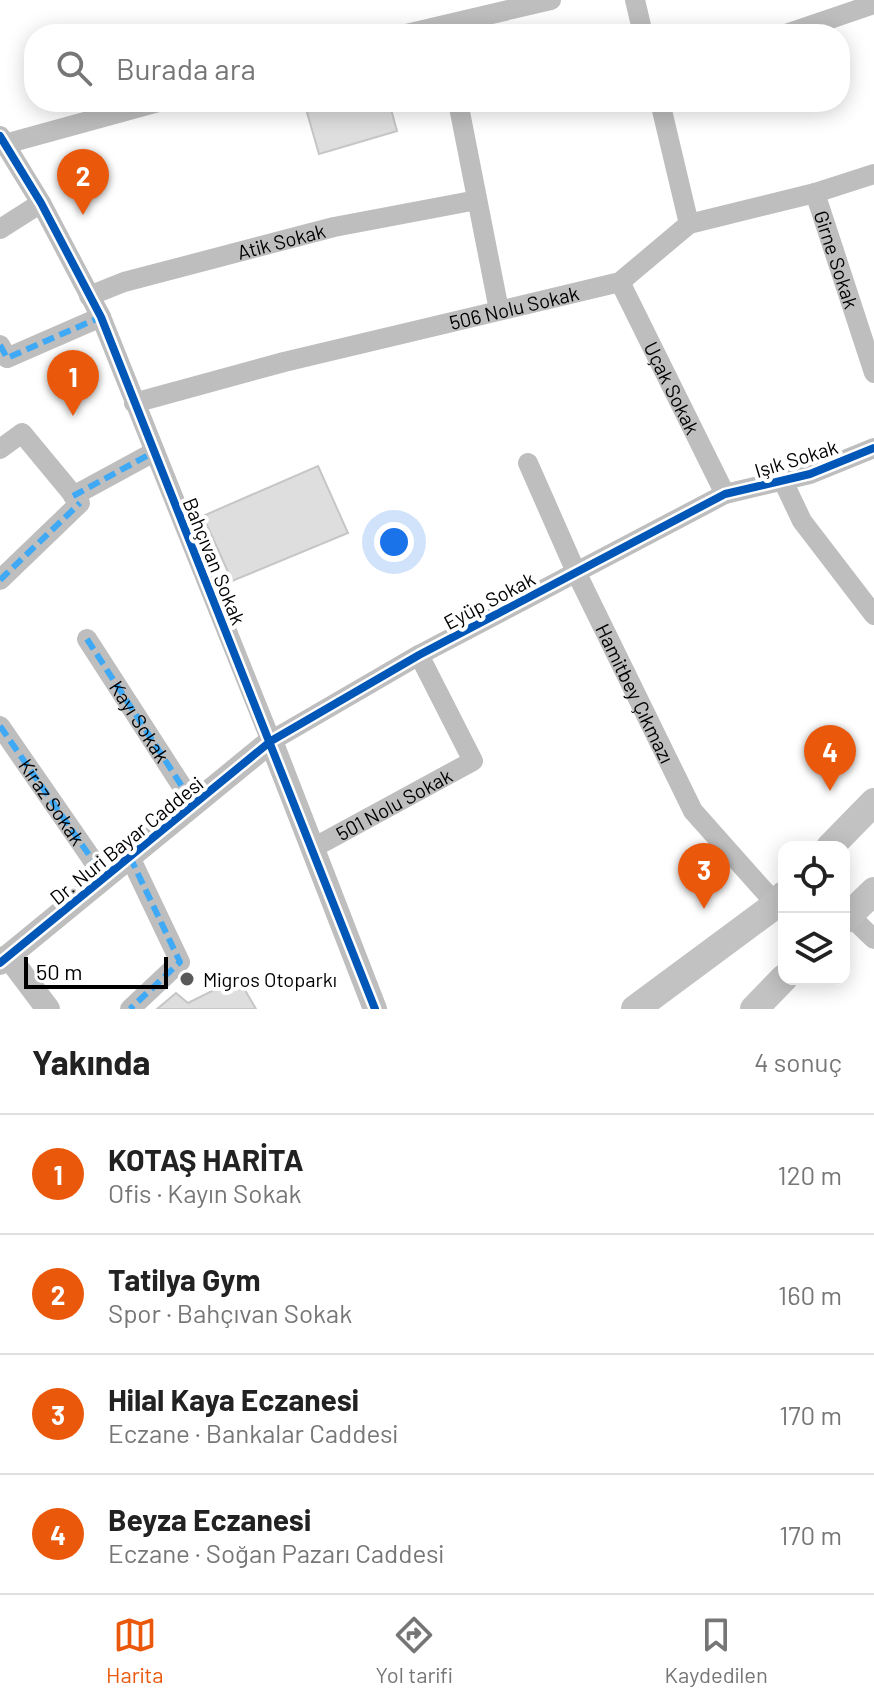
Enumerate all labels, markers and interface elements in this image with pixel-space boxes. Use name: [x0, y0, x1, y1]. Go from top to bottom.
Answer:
search box: [24, 24, 850, 112]
icon: search: [52, 46, 96, 90]
text: Burada ara: [116, 50, 256, 86]
pin: 2: [57, 149, 109, 215]
street label: Girne Sokak: [810, 207, 864, 312]
street label: Atik Sokak: [234, 218, 328, 264]
street label: 506 Nolu Sokak: [447, 280, 581, 334]
street label: Uçak Sokak: [639, 337, 705, 438]
pin: 1: [47, 350, 99, 416]
street label: Işık Sokak: [751, 434, 841, 482]
street label: Bahçıvan Sokak: [179, 494, 251, 628]
your location: [374, 522, 414, 562]
street label: Eyüp Sokak: [439, 566, 539, 634]
street label: Hamitbey Çıkmazı: [591, 620, 680, 767]
street label: Kayı Sokak: [105, 676, 175, 767]
pin: 4: [804, 725, 856, 791]
street label: Kiraz Sokak: [14, 754, 90, 849]
street label: 501 Nolu Sokak: [332, 763, 456, 845]
street label: Dr. Nuri Bayar Caddesi: [45, 771, 207, 909]
map controls: [778, 841, 850, 985]
button: locate: [778, 841, 850, 913]
pin: 3: [678, 843, 730, 909]
button: layers: [778, 913, 850, 985]
scale bar: [24, 953, 168, 989]
text: 50 m: [36, 958, 82, 984]
place label: Migros Otoparkı: [203, 967, 337, 991]
marker: Migros Otoparkı: [178, 970, 196, 988]
text: Yakında: [32, 1041, 151, 1082]
text: 4 sonuç: [754, 1046, 842, 1077]
text: KOTAŞ HARİTA: [108, 1141, 304, 1177]
text: 1: [53, 1159, 63, 1190]
text: 120 m: [778, 1159, 842, 1190]
text: Ofis · Kayın Sokak: [108, 1177, 302, 1208]
text: Tatilya Gym: [108, 1261, 261, 1297]
text: 2: [51, 1279, 65, 1310]
text: 160 m: [778, 1279, 842, 1310]
text: Spor · Bahçıvan Sokak: [108, 1297, 352, 1328]
text: Hilal Kaya Eczanesi: [108, 1381, 359, 1417]
text: 3: [51, 1399, 65, 1430]
text: 170 m: [779, 1399, 842, 1430]
text: Eczane · Bankalar Caddesi: [108, 1417, 398, 1448]
text: Beyza Eczanesi: [108, 1501, 311, 1537]
text: 4: [50, 1519, 66, 1550]
text: 170 m: [779, 1519, 842, 1550]
text: Eczane · Soğan Pazarı Caddesi: [108, 1537, 444, 1568]
tab: Harita: [106, 1613, 164, 1687]
tab: Yol tarifi: [376, 1613, 453, 1687]
tab: Kaydedilen: [665, 1613, 768, 1687]

